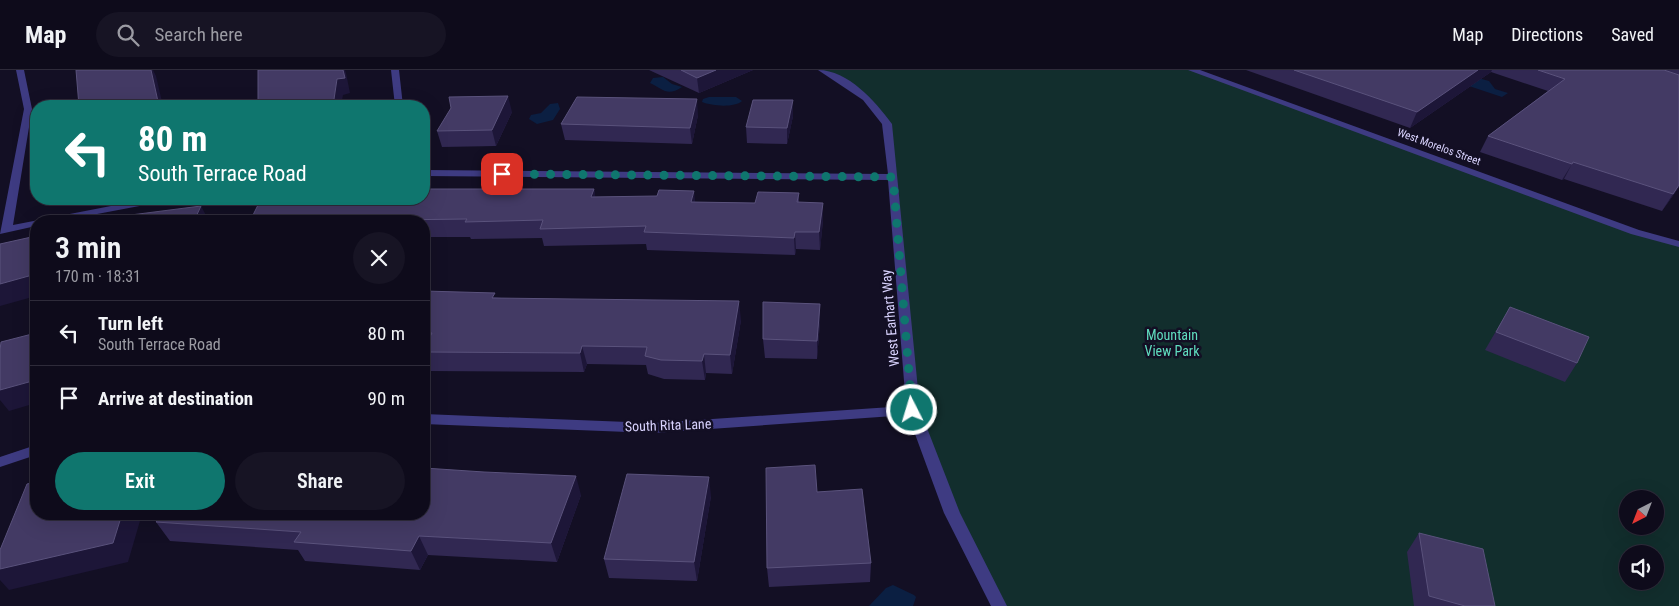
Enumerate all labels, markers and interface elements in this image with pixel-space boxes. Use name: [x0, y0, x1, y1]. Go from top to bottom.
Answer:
search box: [96, 12, 446, 57]
text: Map: [25, 21, 66, 49]
icon: search: [114, 21, 142, 49]
text: Search here: [154, 23, 243, 46]
text: Map: [1452, 24, 1483, 45]
text: Directions: [1511, 24, 1583, 45]
text: Saved: [1611, 24, 1654, 45]
text: 80 m: [138, 119, 207, 160]
icon: left: [55, 120, 120, 185]
street label: West Morelos Street: [1396, 126, 1482, 168]
pin: [481, 153, 523, 195]
icon: arrive: [488, 160, 516, 188]
text: South Terrace Road: [138, 161, 307, 186]
text: 3 min: [55, 230, 121, 265]
button: close: [353, 232, 405, 284]
text: 170 m · 18:31: [55, 267, 141, 286]
street label: West Earhart Way: [878, 269, 902, 367]
text: Turn left: [98, 312, 163, 335]
icon: left: [55, 319, 83, 347]
text: 80 m: [368, 322, 405, 345]
park label: Mountain View Park: [1145, 327, 1200, 359]
text: South Terrace Road: [98, 335, 221, 354]
position arrow: [885, 383, 937, 435]
icon: arrive: [55, 384, 83, 412]
text: Arrive at destination: [98, 387, 253, 410]
text: 90 m: [368, 387, 405, 410]
street label: South Rita Lane: [624, 415, 712, 435]
button: Exit: [55, 452, 225, 510]
button: Share: [235, 452, 405, 510]
north arrow: [1619, 490, 1664, 535]
map controls: [1619, 490, 1664, 590]
button: sound: [1619, 545, 1664, 590]

